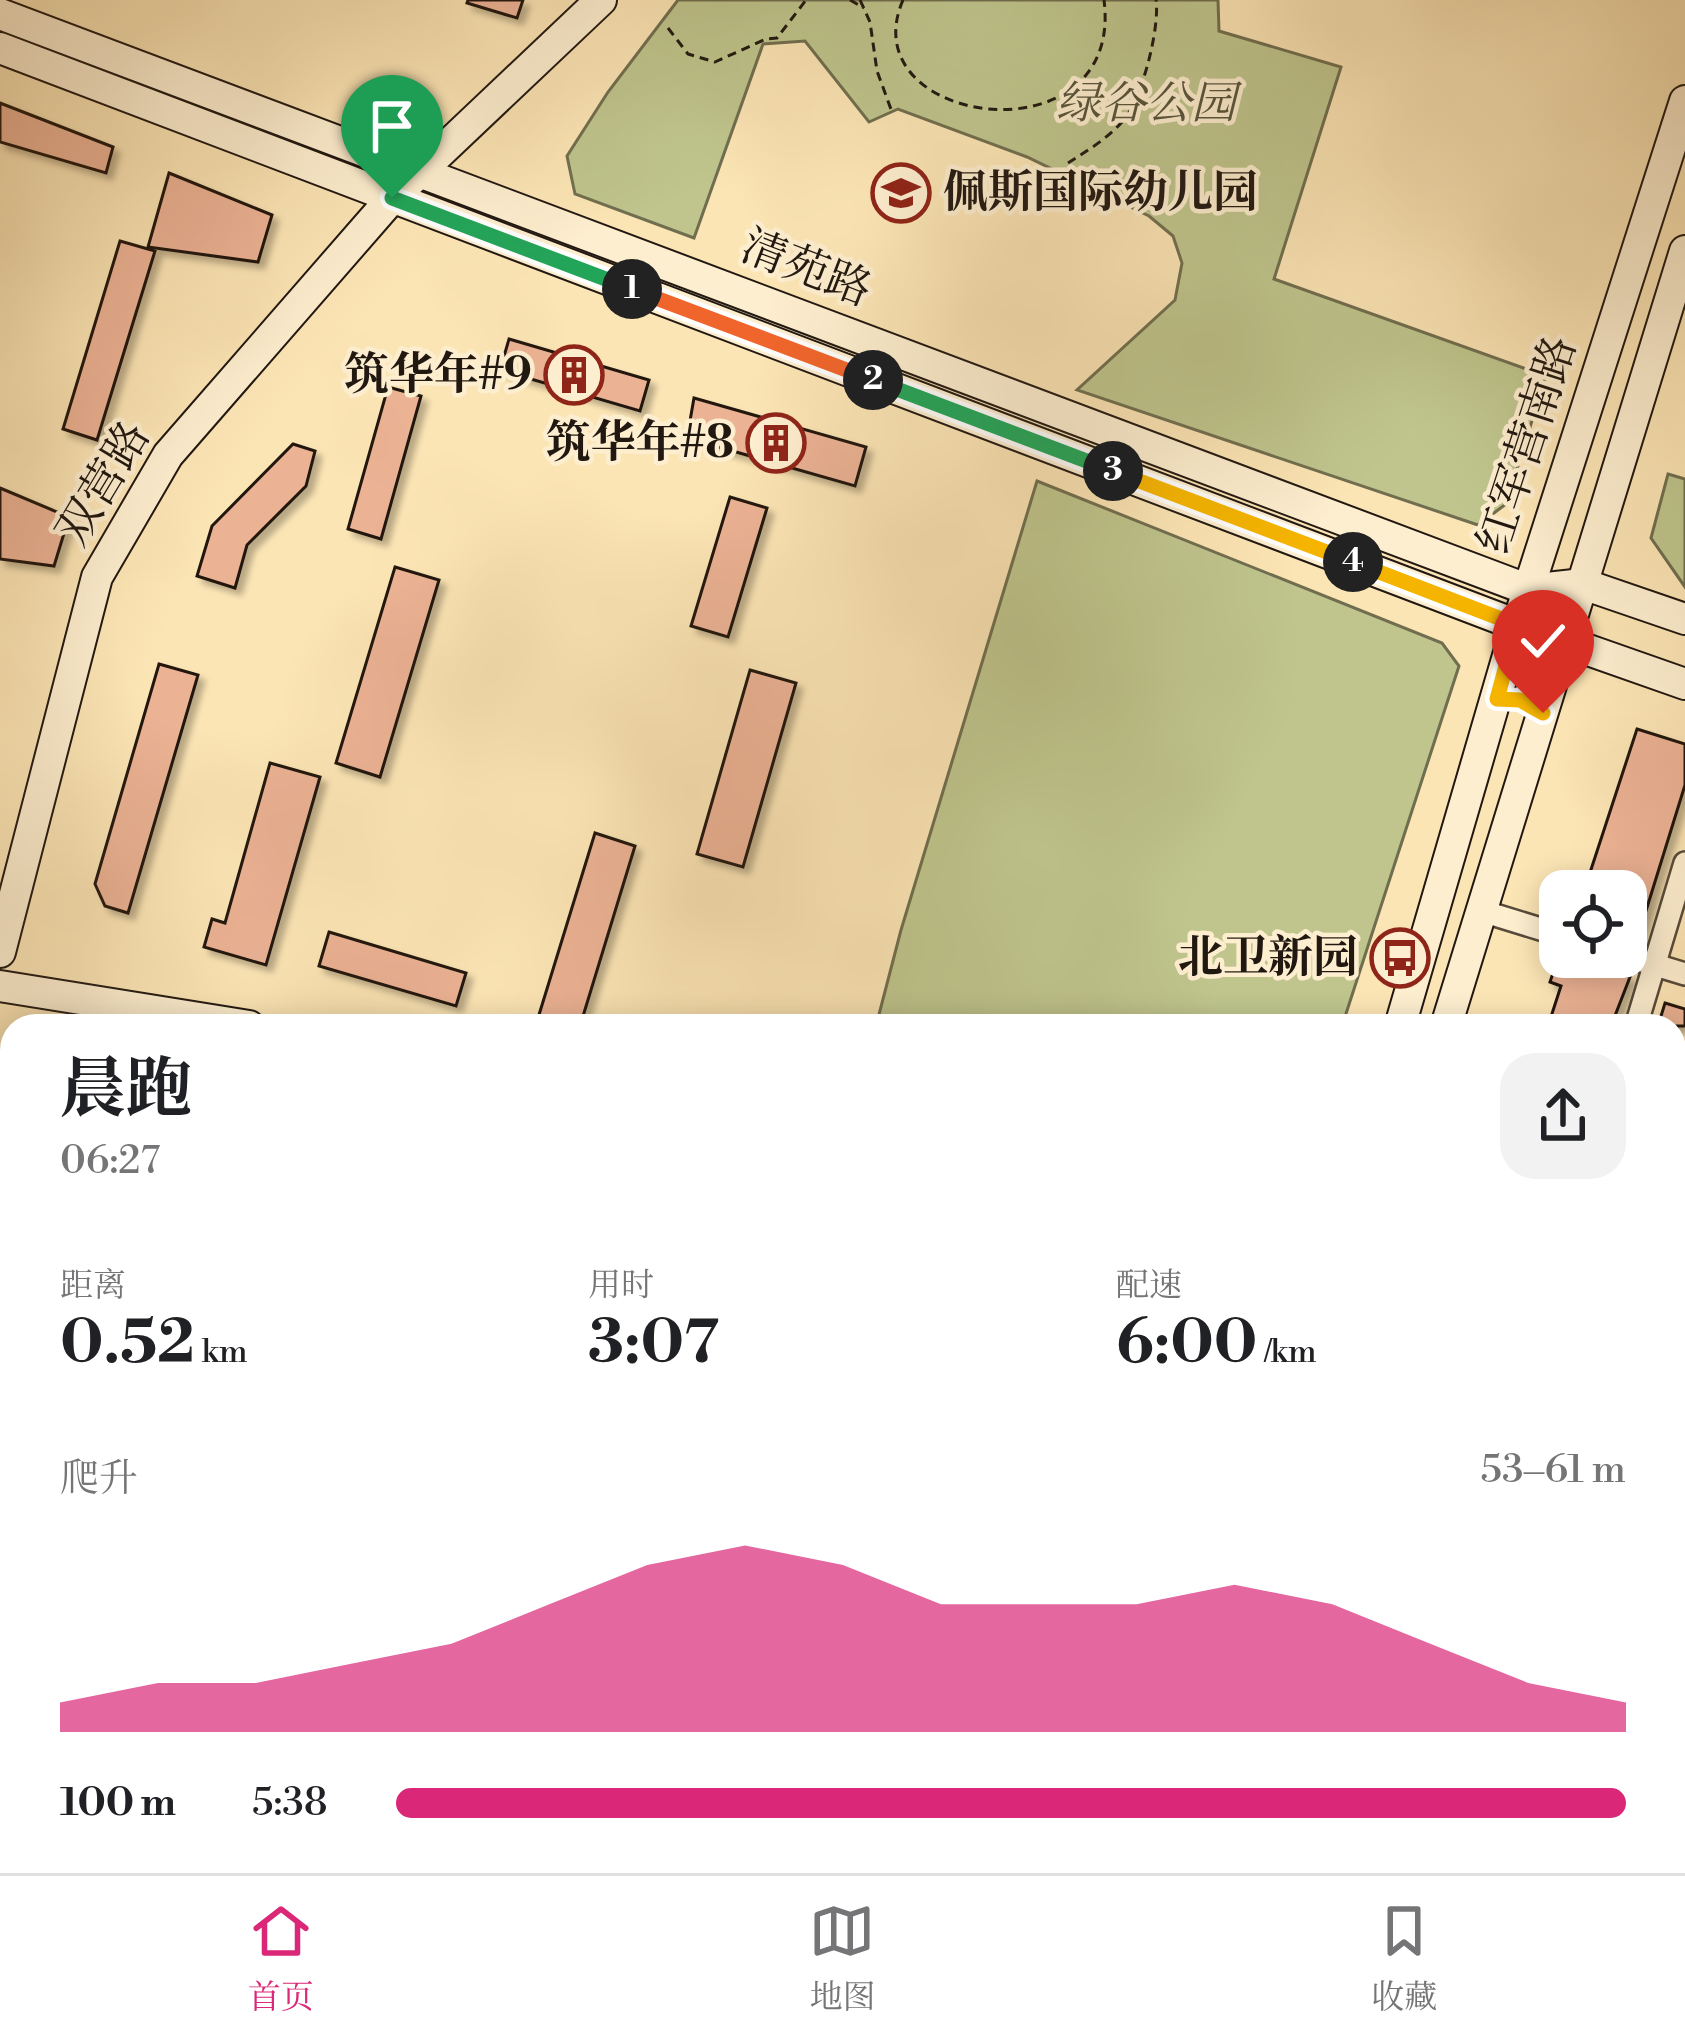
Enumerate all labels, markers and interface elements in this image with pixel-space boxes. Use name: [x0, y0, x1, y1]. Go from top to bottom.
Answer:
pin: [341, 75, 443, 198]
park label: 绿谷公园: [1056, 76, 1242, 133]
icon: arrive: [359, 93, 425, 159]
school or university icon: 佩斯国际幼儿园: [870, 162, 932, 224]
place label: 佩斯国际幼儿园: [943, 165, 1258, 222]
street label: 清苑路: [733, 218, 879, 320]
pin: 1: [602, 259, 662, 319]
text: 1: [624, 268, 640, 309]
street label: 红军营南路: [1466, 329, 1590, 561]
building icon: 筑华年#9: [543, 344, 605, 406]
place label: 筑华年#9: [344, 347, 532, 404]
pin: 2: [843, 350, 903, 410]
text: 2: [863, 359, 883, 400]
street label: 双营路: [45, 411, 163, 557]
building icon: 筑华年#8: [745, 412, 807, 474]
place label: 筑华年#8: [546, 415, 734, 472]
pin: 3: [1083, 441, 1143, 501]
text: 3: [1103, 450, 1123, 491]
pin: 4: [1323, 532, 1383, 592]
text: 4: [1342, 541, 1364, 582]
pin: [1492, 590, 1594, 713]
icon: check: [1510, 608, 1576, 674]
map controls: [1539, 870, 1647, 978]
button: locate: [1539, 870, 1647, 978]
bus stop icon: 北卫新园: [1369, 927, 1431, 989]
place label: 北卫新园: [1178, 930, 1358, 987]
text: 晨跑: [60, 1050, 192, 1133]
button: share: [1500, 1053, 1626, 1179]
text: 06:27: [60, 1137, 160, 1186]
text: 距离: [60, 1266, 126, 1307]
text: 用时: [588, 1266, 654, 1307]
text: 配速: [1116, 1266, 1182, 1307]
text: 0.52: [60, 1307, 195, 1382]
text: 3:07: [588, 1307, 719, 1382]
text: 6:00: [1116, 1307, 1257, 1382]
text: km: [195, 1332, 248, 1373]
text: /km: [1257, 1332, 1317, 1373]
text: 53–61 m: [1480, 1446, 1626, 1495]
text: 爬升: [60, 1455, 138, 1504]
text: 100 m: [60, 1779, 176, 1828]
text: 5:38: [252, 1779, 328, 1828]
tab: 首页: [248, 1898, 314, 2019]
tab: 地图: [809, 1898, 875, 2019]
tab: 收藏: [1371, 1898, 1437, 2019]

